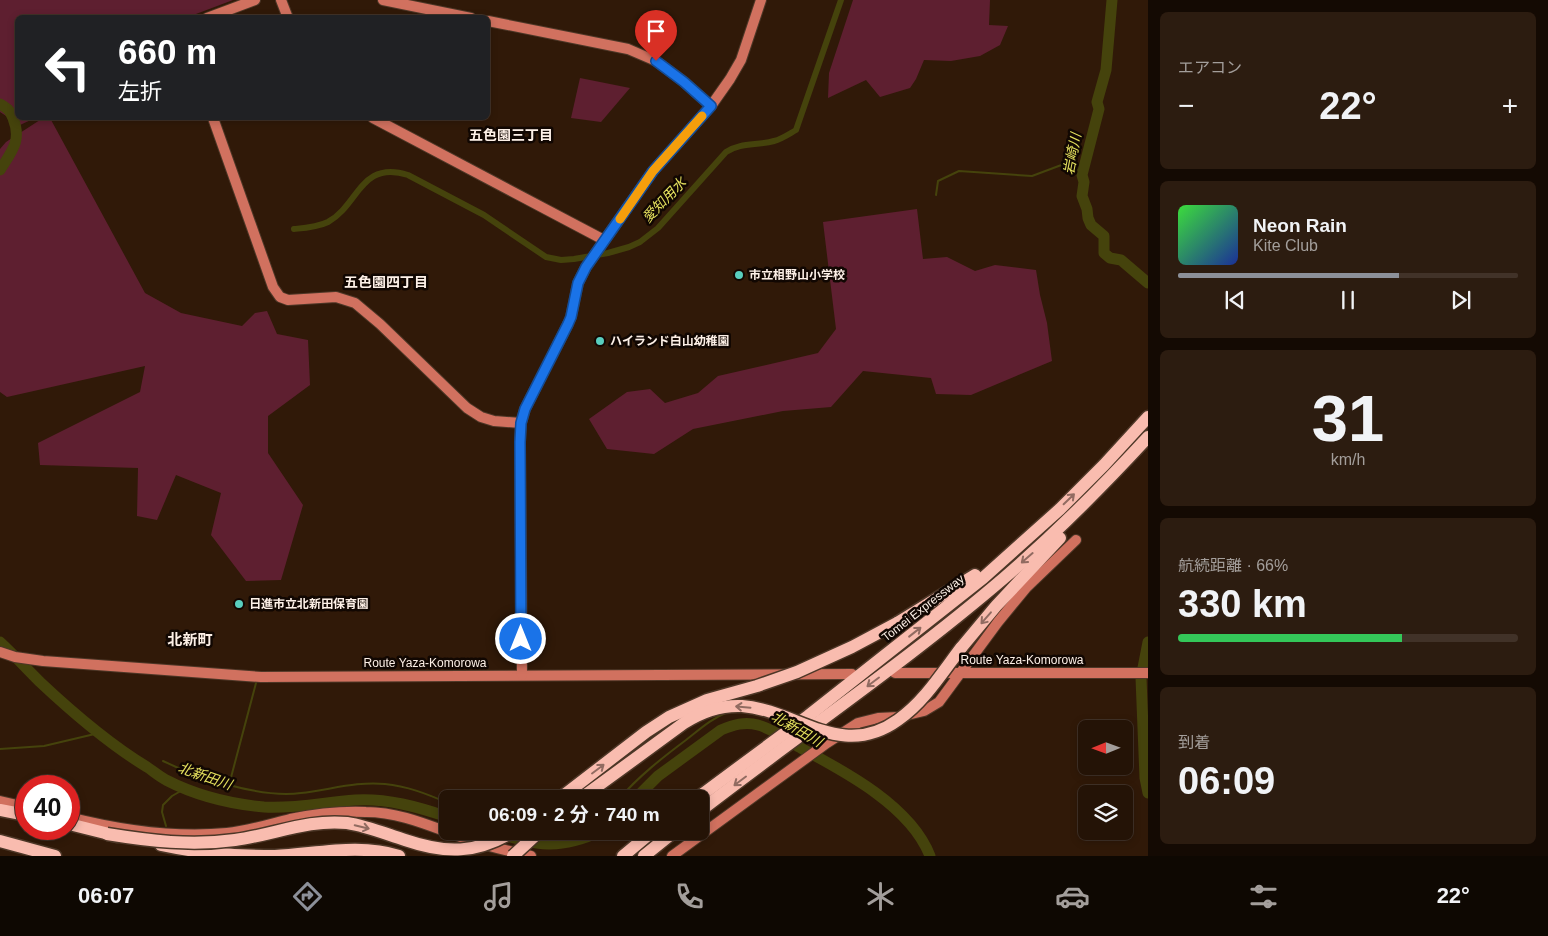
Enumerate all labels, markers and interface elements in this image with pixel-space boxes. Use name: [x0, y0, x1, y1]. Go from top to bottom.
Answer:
pin: [635, 10, 677, 61]
icon: arrive: [642, 17, 670, 45]
text: 660 m: [118, 32, 217, 71]
icon: left: [35, 35, 100, 100]
text: エアコン: [1178, 59, 1242, 76]
text: 左折: [118, 79, 162, 104]
text: 22°: [1319, 85, 1377, 127]
text: −: [1178, 90, 1194, 121]
text: +: [1502, 90, 1518, 121]
district label: 五色園三丁目: [469, 127, 553, 143]
water label: 岩崎川: [1060, 130, 1084, 176]
water label: 愛知用水: [639, 173, 691, 226]
text: Neon Rain: [1253, 215, 1347, 236]
text: Kite Club: [1253, 237, 1318, 254]
place label: 市立相野山小学校: [749, 268, 845, 282]
marker: 市立相野山小学校: [733, 269, 745, 281]
district label: 五色園四丁目: [344, 274, 428, 290]
icon: previous: [1221, 286, 1249, 314]
icon: pause: [1334, 286, 1362, 314]
icon: next: [1447, 286, 1475, 314]
place label: ハイランド白山幼稚園: [610, 334, 730, 348]
marker: ハイランド白山幼稚園: [594, 335, 606, 347]
text: 31: [1312, 382, 1384, 455]
text: km/h: [1331, 451, 1365, 468]
one-way arrow: [1063, 493, 1075, 506]
one-way arrow: [1020, 552, 1033, 564]
text: 航続距離 · 66%: [1178, 557, 1288, 574]
street label: Tomei Expressway: [879, 572, 967, 644]
text: 330 km: [1178, 583, 1307, 625]
place label: 日進市立北新田保育園: [249, 597, 369, 611]
marker: 日進市立北新田保育園: [233, 598, 245, 610]
one-way arrow: [980, 611, 992, 624]
position arrow: [494, 612, 546, 664]
one-way arrow: [908, 627, 922, 637]
district label: 北新町: [167, 631, 213, 648]
street label: Route Yaza-Komorowa: [961, 653, 1084, 667]
street label: Route Yaza-Komorowa: [364, 656, 487, 670]
one-way arrow: [867, 676, 880, 687]
one-way arrow: [735, 702, 751, 711]
water label: 北新田川: [769, 708, 827, 751]
north arrow: [1078, 720, 1132, 775]
map controls: [1078, 720, 1133, 840]
text: 到着: [1178, 734, 1210, 751]
water label: 北新田川: [176, 759, 236, 793]
text: 06:09: [1178, 760, 1275, 802]
one-way arrow: [591, 764, 605, 774]
speed limit sign: 40: [15, 775, 80, 840]
one-way arrow: [733, 776, 747, 786]
button: layers: [1078, 785, 1133, 840]
text: 06:09 · 2 分 · 740 m: [488, 804, 660, 825]
one-way arrow: [354, 822, 370, 832]
icon: directions: [290, 879, 325, 914]
icon: music: [481, 879, 516, 914]
icon: phone: [672, 879, 707, 914]
icon: climate: [863, 879, 898, 914]
icon: car: [1055, 879, 1090, 914]
icon: filters: [1246, 879, 1281, 914]
text: 06:07: [78, 883, 134, 908]
text: 22°: [1437, 883, 1470, 908]

